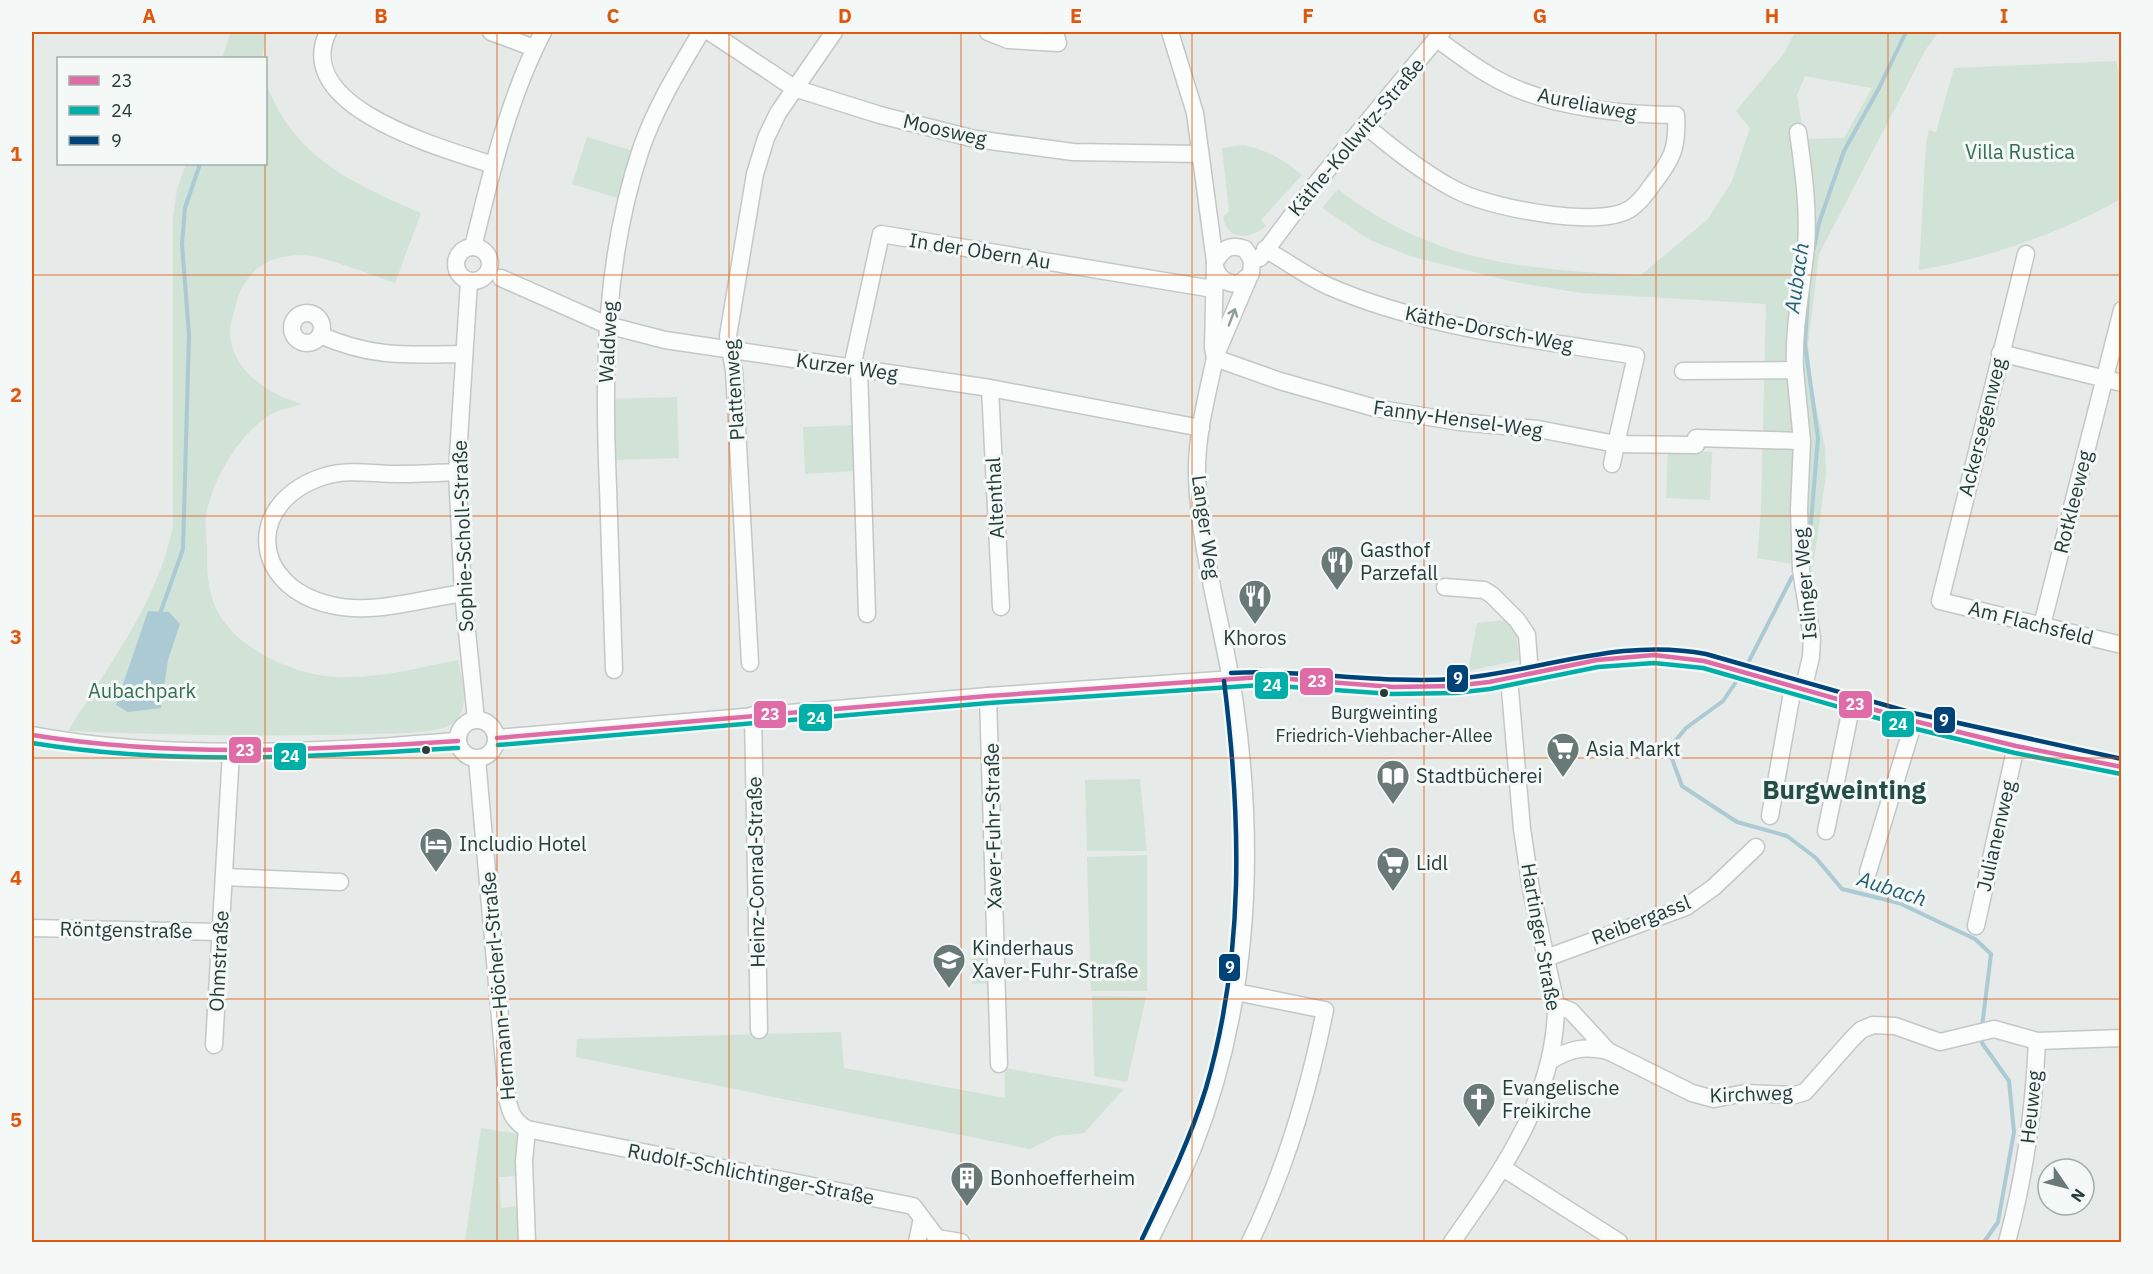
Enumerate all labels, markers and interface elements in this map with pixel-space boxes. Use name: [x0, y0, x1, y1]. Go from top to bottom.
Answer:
text: A: [142, 2, 156, 29]
text: B: [374, 2, 388, 29]
text: C: [606, 2, 620, 29]
text: D: [838, 2, 852, 29]
text: E: [1070, 2, 1082, 29]
text: F: [1302, 2, 1314, 29]
text: G: [1533, 2, 1547, 29]
text: H: [1765, 2, 1779, 29]
text: I: [2000, 2, 2008, 29]
street label: Käthe-Kollwitz-Straße: [1281, 52, 1430, 222]
legend: [57, 57, 267, 165]
text: 23: [111, 69, 133, 92]
street label: Aureliaweg: [1535, 81, 1639, 126]
text: 24: [111, 99, 133, 122]
street label: Moosweg: [901, 107, 990, 152]
text: 9: [111, 129, 122, 152]
park label: Villa Rustica: [1965, 138, 2075, 165]
text: 1: [10, 140, 22, 167]
street label: In der Obern Au: [907, 226, 1053, 275]
water label: Aubach: [1777, 241, 1815, 316]
street label: Käthe-Dorsch-Weg: [1403, 299, 1576, 358]
street label: Waldweg: [592, 300, 623, 384]
one-way arrow: [1228, 309, 1239, 327]
street label: Plattenweg: [716, 338, 750, 441]
street label: Kurzer Weg: [795, 346, 900, 387]
street label: Ackersegenweg: [1951, 354, 2012, 499]
text: 2: [10, 381, 22, 408]
street label: Fanny-Hensel-Weg: [1372, 393, 1545, 444]
street label: Sophie-Scholl-Straße: [446, 439, 479, 633]
street label: Rotkleeweg: [2047, 447, 2098, 556]
street label: Altenthal: [979, 456, 1010, 540]
street label: Langer Weg: [1186, 473, 1227, 581]
street label: Islinger Weg: [1786, 527, 1823, 641]
place label: Gasthof Parzefall: [1360, 536, 1438, 586]
restaurant icon: Gasthof Parzefall: [1319, 544, 1355, 591]
restaurant icon: Khoros: [1237, 578, 1273, 625]
street label: Am Flachsfeld: [1966, 594, 2096, 651]
text: 3: [10, 623, 22, 650]
place label: Khoros: [1223, 624, 1287, 651]
line badge: 9: [1446, 664, 1469, 693]
line badge: 23: [1299, 667, 1334, 696]
text: 9: [1453, 668, 1463, 688]
line badge: 24: [1254, 671, 1289, 700]
text: 23: [1307, 671, 1327, 691]
text: 24: [1262, 675, 1282, 695]
park label: Aubachpark: [88, 677, 196, 704]
marker: Burgweinting Friedrich-Viehbacher-Allee: [1378, 687, 1390, 699]
line badge: 23: [1838, 690, 1873, 719]
text: 23: [1845, 694, 1865, 714]
line badge: 23: [753, 700, 787, 729]
place label: Burgweinting Friedrich-Viehbacher-Allee: [1275, 701, 1493, 747]
line badge: 24: [798, 703, 833, 732]
text: 23: [760, 704, 780, 724]
line badge: 9: [1933, 706, 1956, 734]
text: 24: [806, 708, 826, 728]
line badge: 24: [1881, 710, 1915, 738]
text: 9: [1939, 710, 1949, 730]
text: 24: [1888, 714, 1908, 734]
supermarket icon: Asia Markt: [1545, 731, 1581, 778]
place label: Asia Markt: [1586, 735, 1681, 762]
line badge: 23: [228, 736, 262, 764]
text: 23: [235, 740, 255, 760]
line badge: 24: [273, 742, 307, 771]
street label: Xaver-Fuhr-Straße: [978, 743, 1007, 909]
unlabelled marker: [420, 744, 432, 756]
text: 24: [280, 746, 300, 766]
library icon: Stadtbücherei: [1375, 758, 1411, 805]
place label: Stadtbücherei: [1416, 762, 1543, 789]
district label: Burgweinting: [1762, 772, 1927, 806]
street label: Heinz-Conrad-Straße: [740, 776, 771, 968]
street label: Julianenweg: [1970, 777, 2021, 894]
hotel icon: Includio Hotel: [418, 826, 454, 873]
place label: Includio Hotel: [459, 830, 586, 857]
supermarket icon: Lidl: [1375, 845, 1411, 892]
place label: Lidl: [1416, 849, 1448, 876]
street label: Hartinger Straße: [1515, 861, 1568, 1013]
water label: Aubach: [1853, 863, 1930, 912]
text: 4: [10, 864, 22, 891]
street label: Hermann-Höcherl-Straße: [474, 871, 521, 1102]
street label: Reibergassl: [1587, 888, 1694, 951]
street label: Ohmstraße: [202, 910, 235, 1012]
street label: Röntgenstraße: [59, 915, 193, 944]
place label: Kinderhaus Xaver-Fuhr-Straße: [972, 934, 1138, 984]
school or university icon: Kinderhaus Xaver-Fuhr-Straße: [931, 942, 967, 989]
line badge: 9: [1218, 953, 1241, 982]
text: 9: [1225, 957, 1235, 977]
street label: Heuweg: [2013, 1069, 2048, 1145]
place label: Evangelische Freikirche: [1502, 1074, 1619, 1124]
street label: Kirchweg: [1709, 1079, 1793, 1108]
church icon: Evangelische Freikirche: [1461, 1081, 1497, 1128]
text: 5: [10, 1106, 22, 1133]
street label: Rudolf-Schlichtinger-Straße: [625, 1136, 877, 1211]
north arrow: [2036, 1157, 2096, 1217]
building icon: Bonhoefferheim: [949, 1160, 985, 1207]
place label: Bonhoefferheim: [990, 1164, 1135, 1191]
text: N: [2067, 1185, 2090, 1206]

